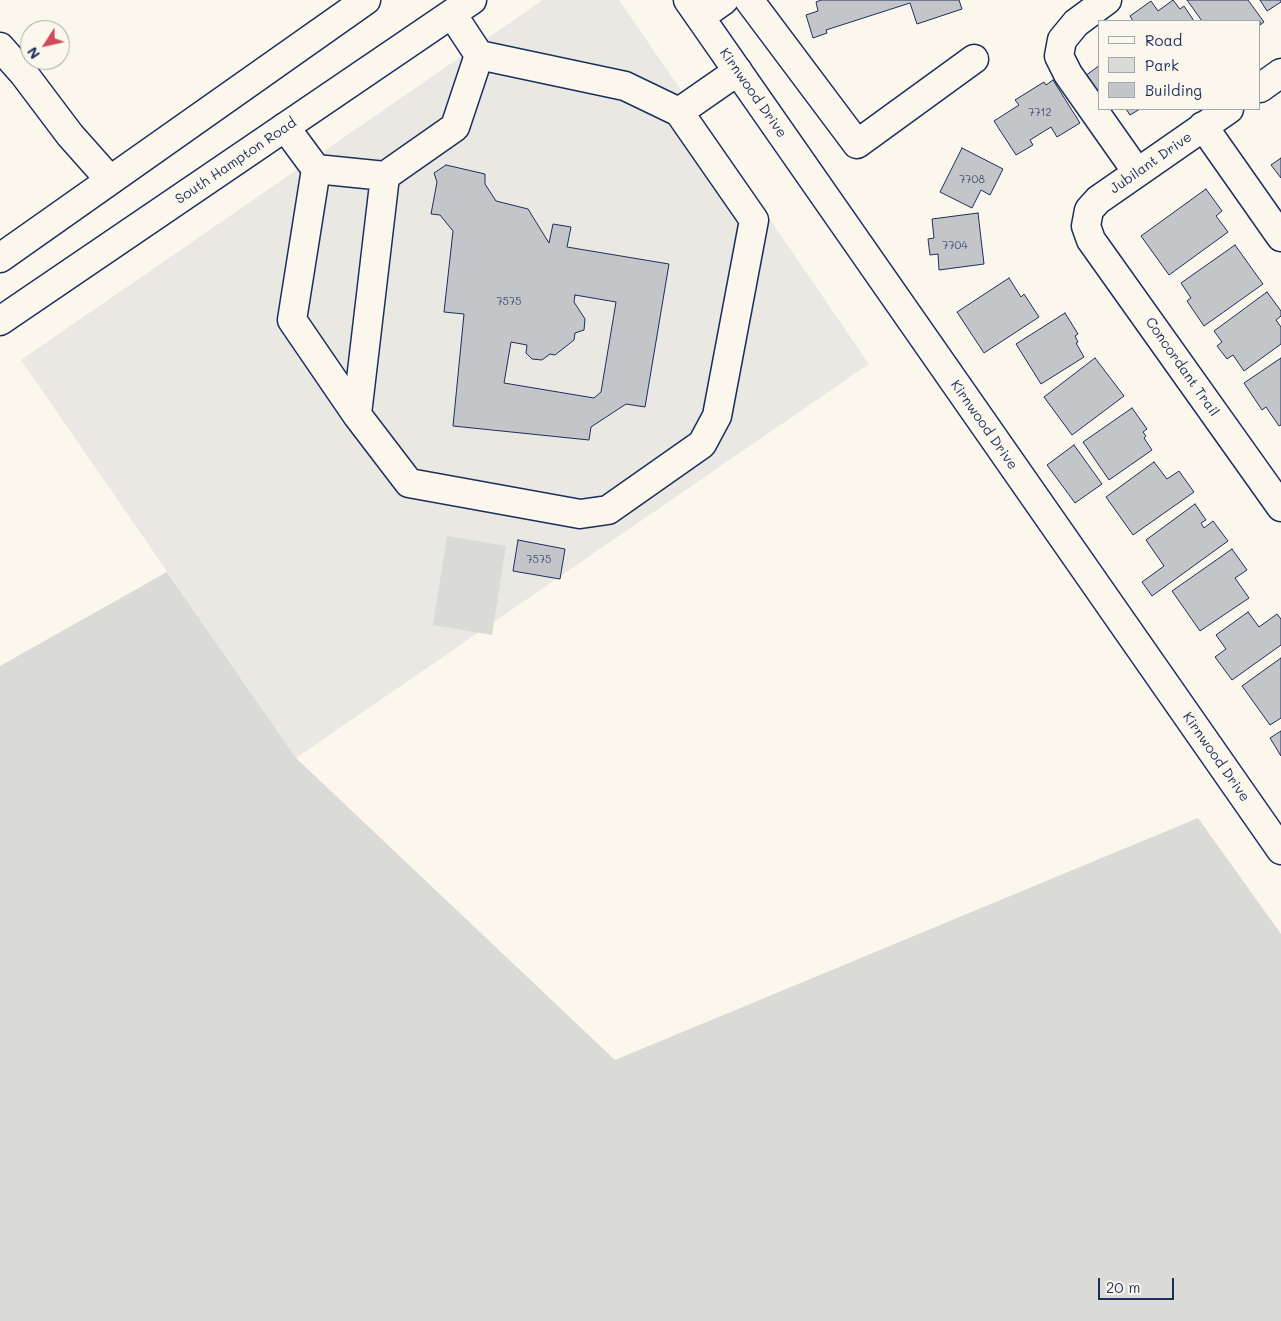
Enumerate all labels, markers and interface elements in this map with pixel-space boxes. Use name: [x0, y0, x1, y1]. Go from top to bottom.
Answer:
north arrow: [20, 20, 70, 70]
legend: [1098, 20, 1261, 110]
text: Road: [1145, 30, 1182, 50]
text: N: [22, 44, 44, 63]
street label: Kirnwood Drive: [716, 45, 790, 141]
text: Park: [1145, 55, 1179, 75]
text: Building: [1145, 80, 1202, 100]
house number: 7712: [1028, 106, 1052, 120]
street label: South Hampton Road: [172, 114, 300, 208]
street label: Jubilant Drive: [1107, 129, 1195, 197]
house number: 7708: [959, 173, 985, 187]
house number: 7704: [942, 239, 968, 253]
house number: 7575: [496, 295, 522, 309]
street label: Concordant Trail: [1142, 314, 1222, 420]
street label: Kirnwood Drive: [947, 377, 1021, 473]
house number: 7575: [526, 553, 552, 567]
street label: Kirnwood Drive: [1179, 709, 1253, 805]
scale bar: [1101, 1268, 1177, 1300]
text: 20 m: [1106, 1277, 1140, 1297]

